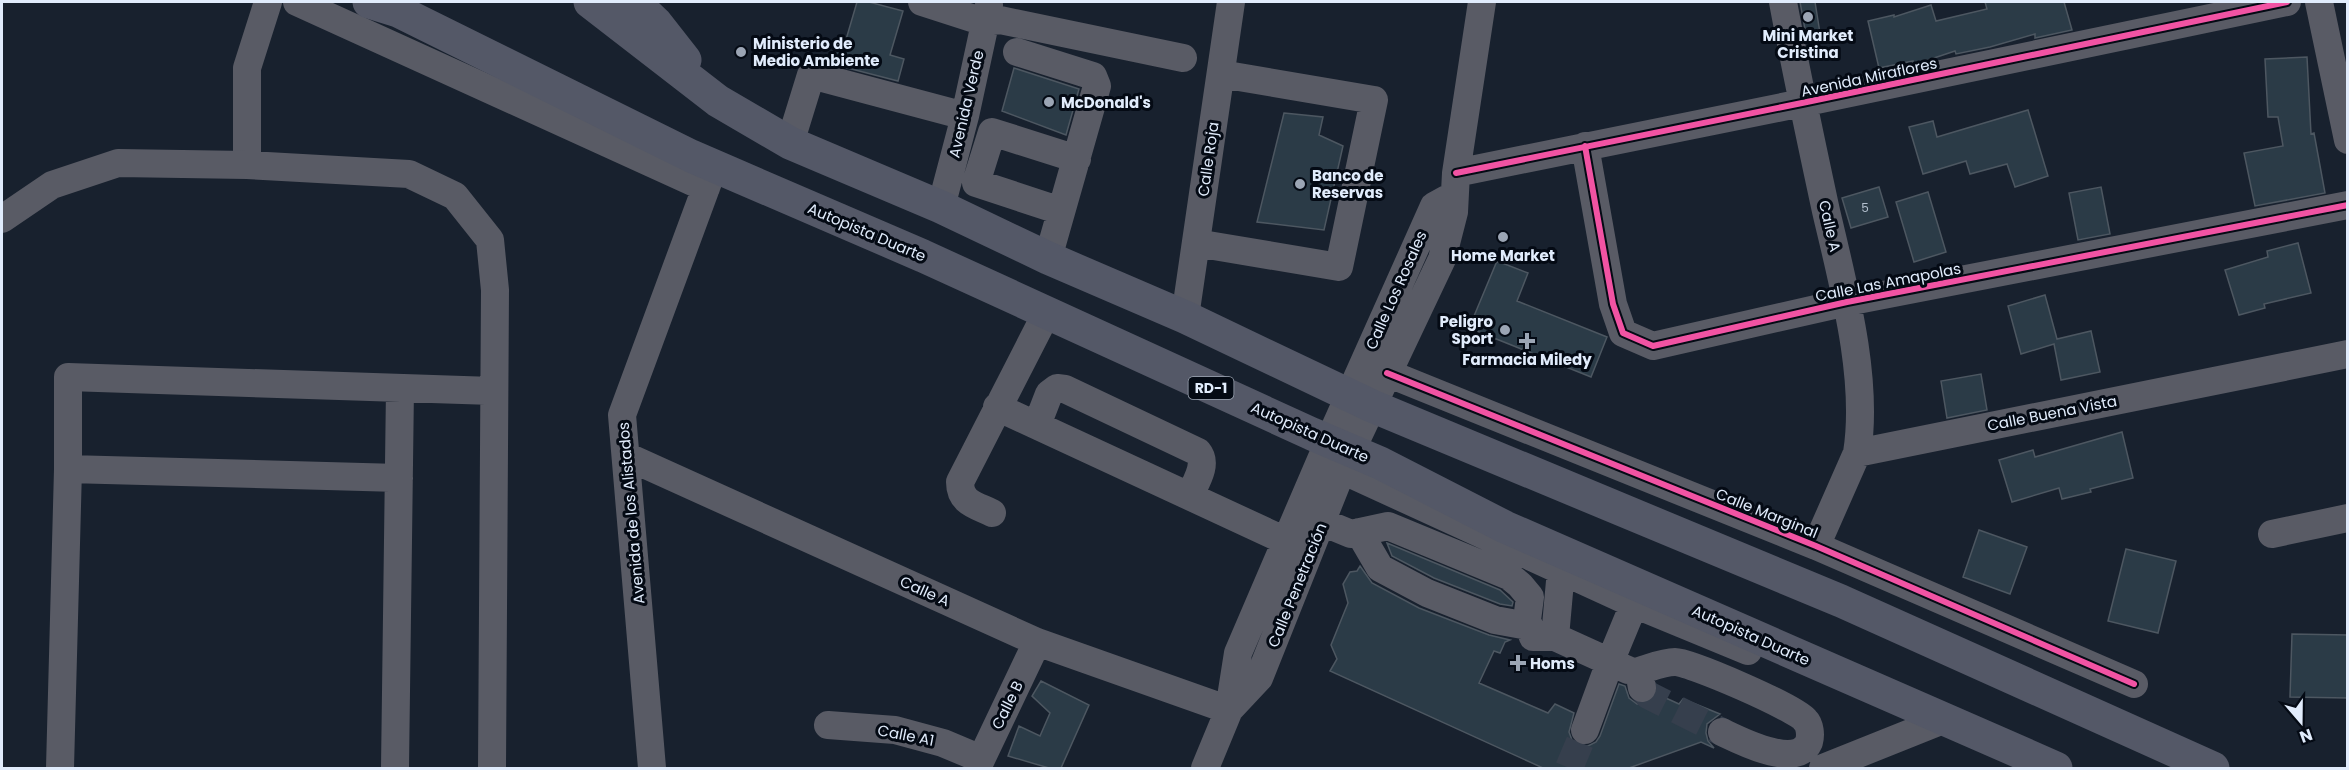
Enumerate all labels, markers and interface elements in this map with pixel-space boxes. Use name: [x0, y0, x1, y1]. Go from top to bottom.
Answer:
marker: Mini Market Cristina: [1801, 10, 1815, 24]
place label: Mini Market Cristina: [1763, 25, 1853, 63]
place label: Ministerio de Medio Ambiente: [753, 33, 880, 71]
marker: Ministerio de Medio Ambiente: [734, 45, 748, 59]
street label: Avenida Verde: [943, 48, 989, 160]
street label: Avenida Miraflores: [1799, 52, 1939, 102]
place label: McDonald's: [1061, 92, 1151, 113]
marker: McDonald's: [1042, 95, 1056, 109]
street label: Calle Roja: [1192, 120, 1224, 198]
place label: Banco de Reservas: [1312, 165, 1383, 203]
marker: Banco de Reservas: [1293, 177, 1307, 191]
street label: Autopista Duarte: [805, 198, 929, 266]
street label: Calle A: [1814, 198, 1846, 254]
house number: 5: [1861, 199, 1869, 216]
street label: Calle Los Rosales: [1360, 227, 1432, 353]
marker: Home Market: [1496, 230, 1510, 244]
place label: Home Market: [1451, 245, 1555, 266]
street label: Calle Las Amapolas: [1813, 258, 1963, 306]
place label: Peligro Sport: [1439, 311, 1493, 349]
marker: Peligro Sport: [1498, 323, 1512, 337]
marker: Farmacia Miledy: [1520, 334, 1534, 348]
place label: Farmacia Miledy: [1462, 349, 1592, 370]
road number: RD-1: [1188, 377, 1234, 399]
street label: Calle Buena Vista: [1985, 390, 2119, 436]
street label: Autopista Duarte: [1248, 397, 1372, 467]
street label: Avenida de los Alistados: [613, 421, 649, 605]
street label: Calle Marginal: [1713, 483, 1821, 543]
street label: Calle Penetración: [1262, 520, 1332, 650]
street label: Calle A: [897, 571, 953, 611]
street label: Autopista Duarte: [1689, 600, 1813, 670]
place label: Homs: [1530, 653, 1575, 674]
marker: Homs: [1511, 656, 1525, 670]
street label: Calle B: [986, 677, 1028, 733]
north arrow: [2271, 692, 2331, 752]
street label: Calle A1: [876, 719, 936, 751]
text: N: [2296, 723, 2316, 748]

